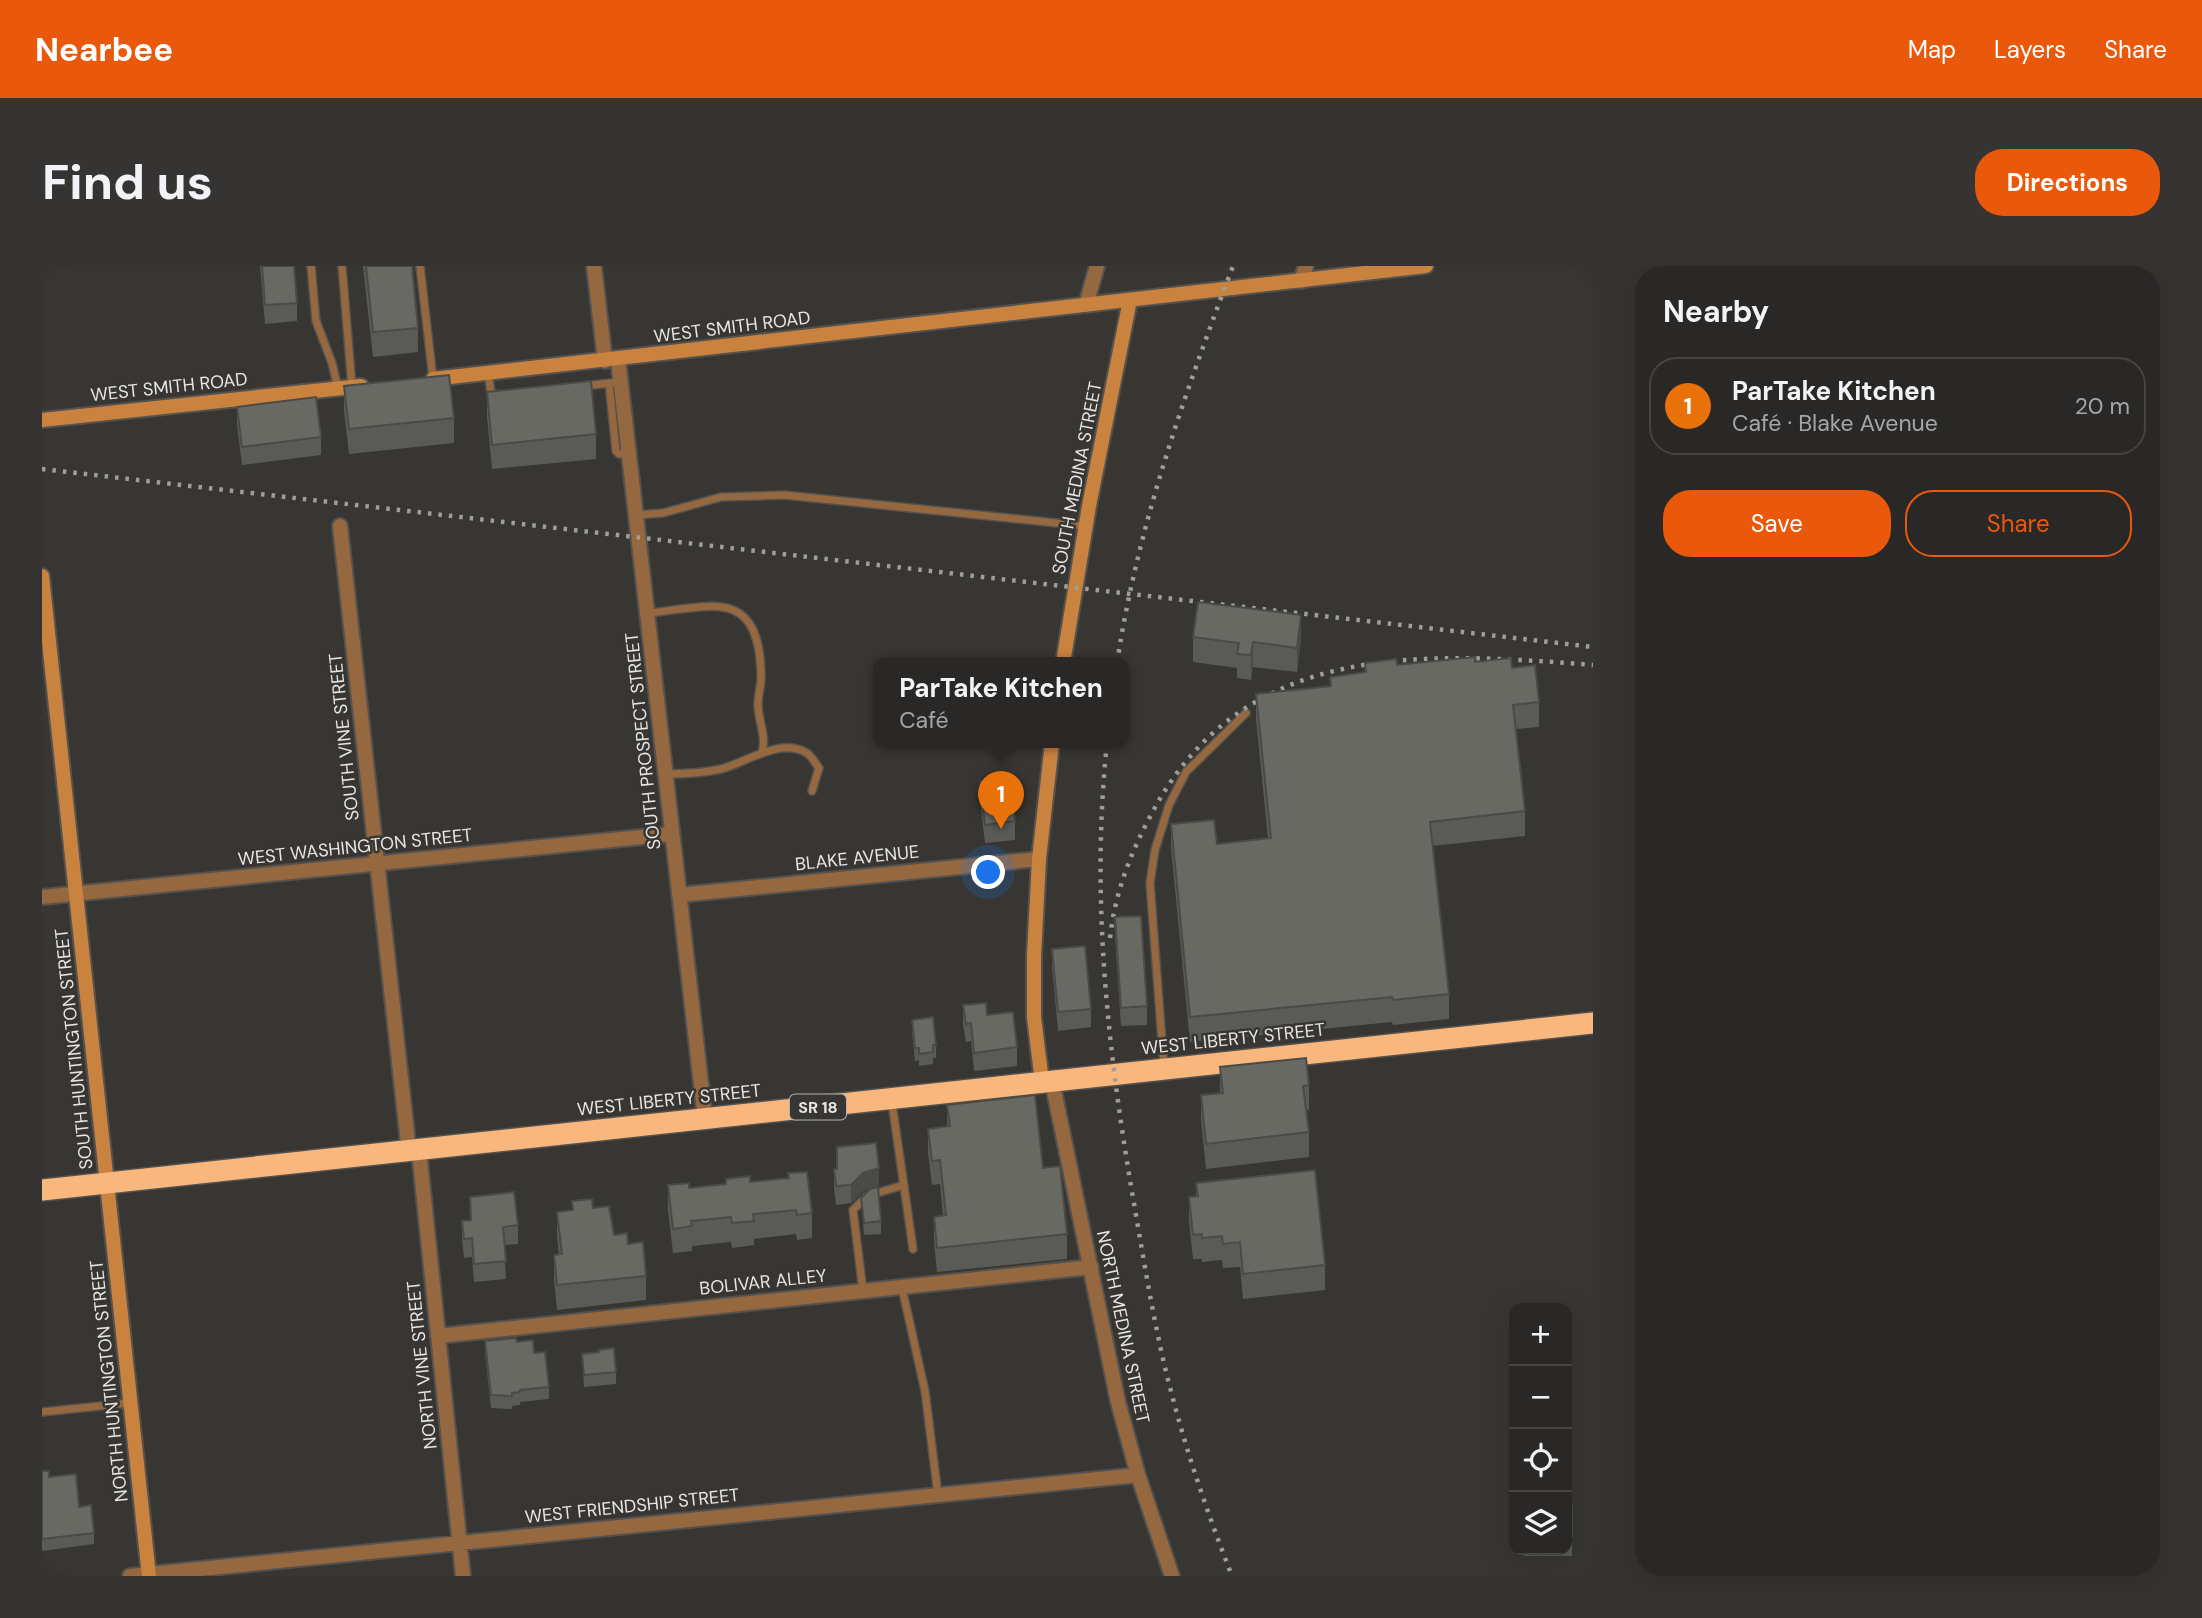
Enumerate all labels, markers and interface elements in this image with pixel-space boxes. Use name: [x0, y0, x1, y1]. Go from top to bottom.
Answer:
text: Nearbee: [35, 28, 173, 71]
text: Map: [1908, 34, 1956, 65]
text: Layers: [1994, 34, 2066, 65]
text: Share: [2104, 34, 2167, 65]
button: Directions: [1975, 149, 2160, 216]
text: Find us: [42, 150, 213, 214]
text: Nearby: [1663, 292, 1769, 331]
street label: WEST SMITH ROAD: [652, 305, 812, 349]
street label: WEST SMITH ROAD: [89, 367, 249, 407]
text: ParTake Kitchen: [1732, 374, 1936, 408]
street label: SOUTH MEDINA STREET: [1047, 380, 1107, 576]
text: 1: [1684, 391, 1692, 421]
text: 20 m: [2075, 391, 2130, 421]
text: Café · Blake Avenue: [1732, 408, 1938, 438]
button: Save: [1663, 490, 1891, 557]
button: Share: [1905, 490, 2132, 557]
street label: SOUTH PROSPECT STREET: [620, 631, 666, 851]
street label: SOUTH VINE STREET: [323, 652, 365, 822]
popup: [873, 657, 1129, 748]
text: ParTake Kitchen: [899, 671, 1103, 705]
text: Café: [899, 705, 949, 735]
pin: 1: [978, 771, 1024, 829]
street label: WEST WASHINGTON STREET: [237, 823, 473, 871]
street label: BLAKE AVENUE: [794, 840, 920, 876]
your location: [971, 855, 1005, 889]
street label: SOUTH HUNTINGTON STREET: [49, 927, 99, 1171]
street label: WEST LIBERTY STREET: [1140, 1017, 1326, 1061]
street label: WEST LIBERTY STREET: [576, 1078, 762, 1122]
road number: SR 18: [790, 1094, 846, 1120]
street label: NORTH MEDINA STREET: [1091, 1228, 1155, 1426]
street label: NORTH HUNTINGTON STREET: [84, 1259, 134, 1503]
street label: BOLIVAR ALLEY: [698, 1263, 828, 1301]
street label: NORTH VINE STREET: [401, 1280, 443, 1450]
map controls: [1509, 1303, 1572, 1555]
button: +: [1509, 1303, 1572, 1366]
button: −: [1509, 1366, 1572, 1429]
button: locate: [1509, 1429, 1572, 1492]
street label: WEST FRIENDSHIP STREET: [524, 1483, 740, 1529]
button: layers: [1509, 1492, 1572, 1555]

